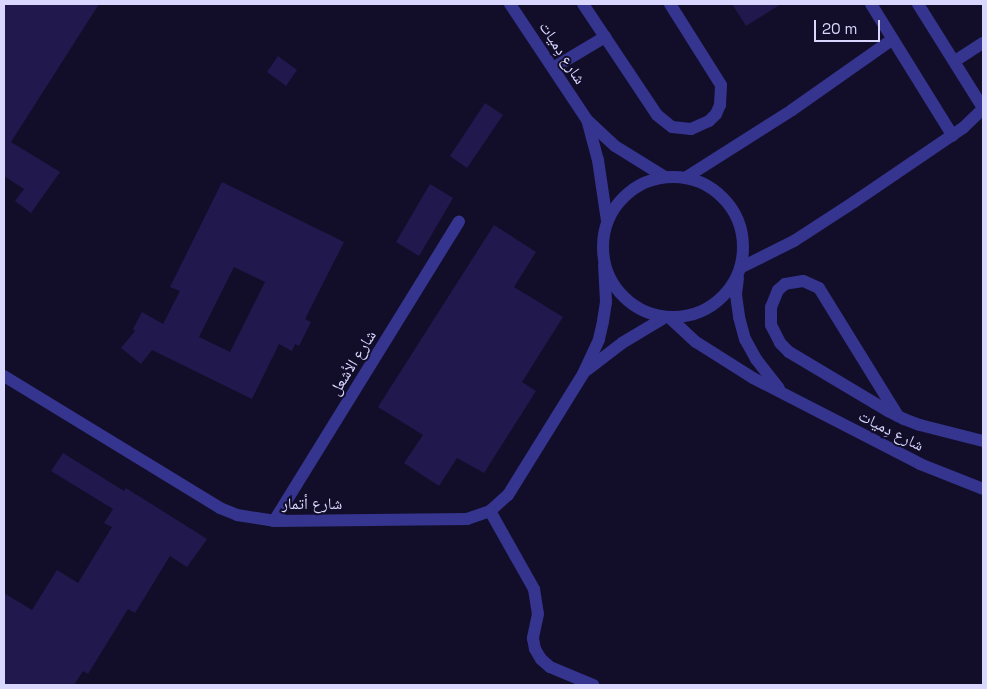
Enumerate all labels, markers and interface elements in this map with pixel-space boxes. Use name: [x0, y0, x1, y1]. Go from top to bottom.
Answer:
scale bar: [817, 10, 883, 42]
street label: شارع دِميات: [535, 18, 589, 88]
text: 20 m: [822, 19, 857, 38]
street label: شارع الأشعل: [325, 327, 381, 399]
street label: شارع دِميات: [855, 406, 927, 456]
street label: شارع أتمار: [282, 494, 342, 514]

